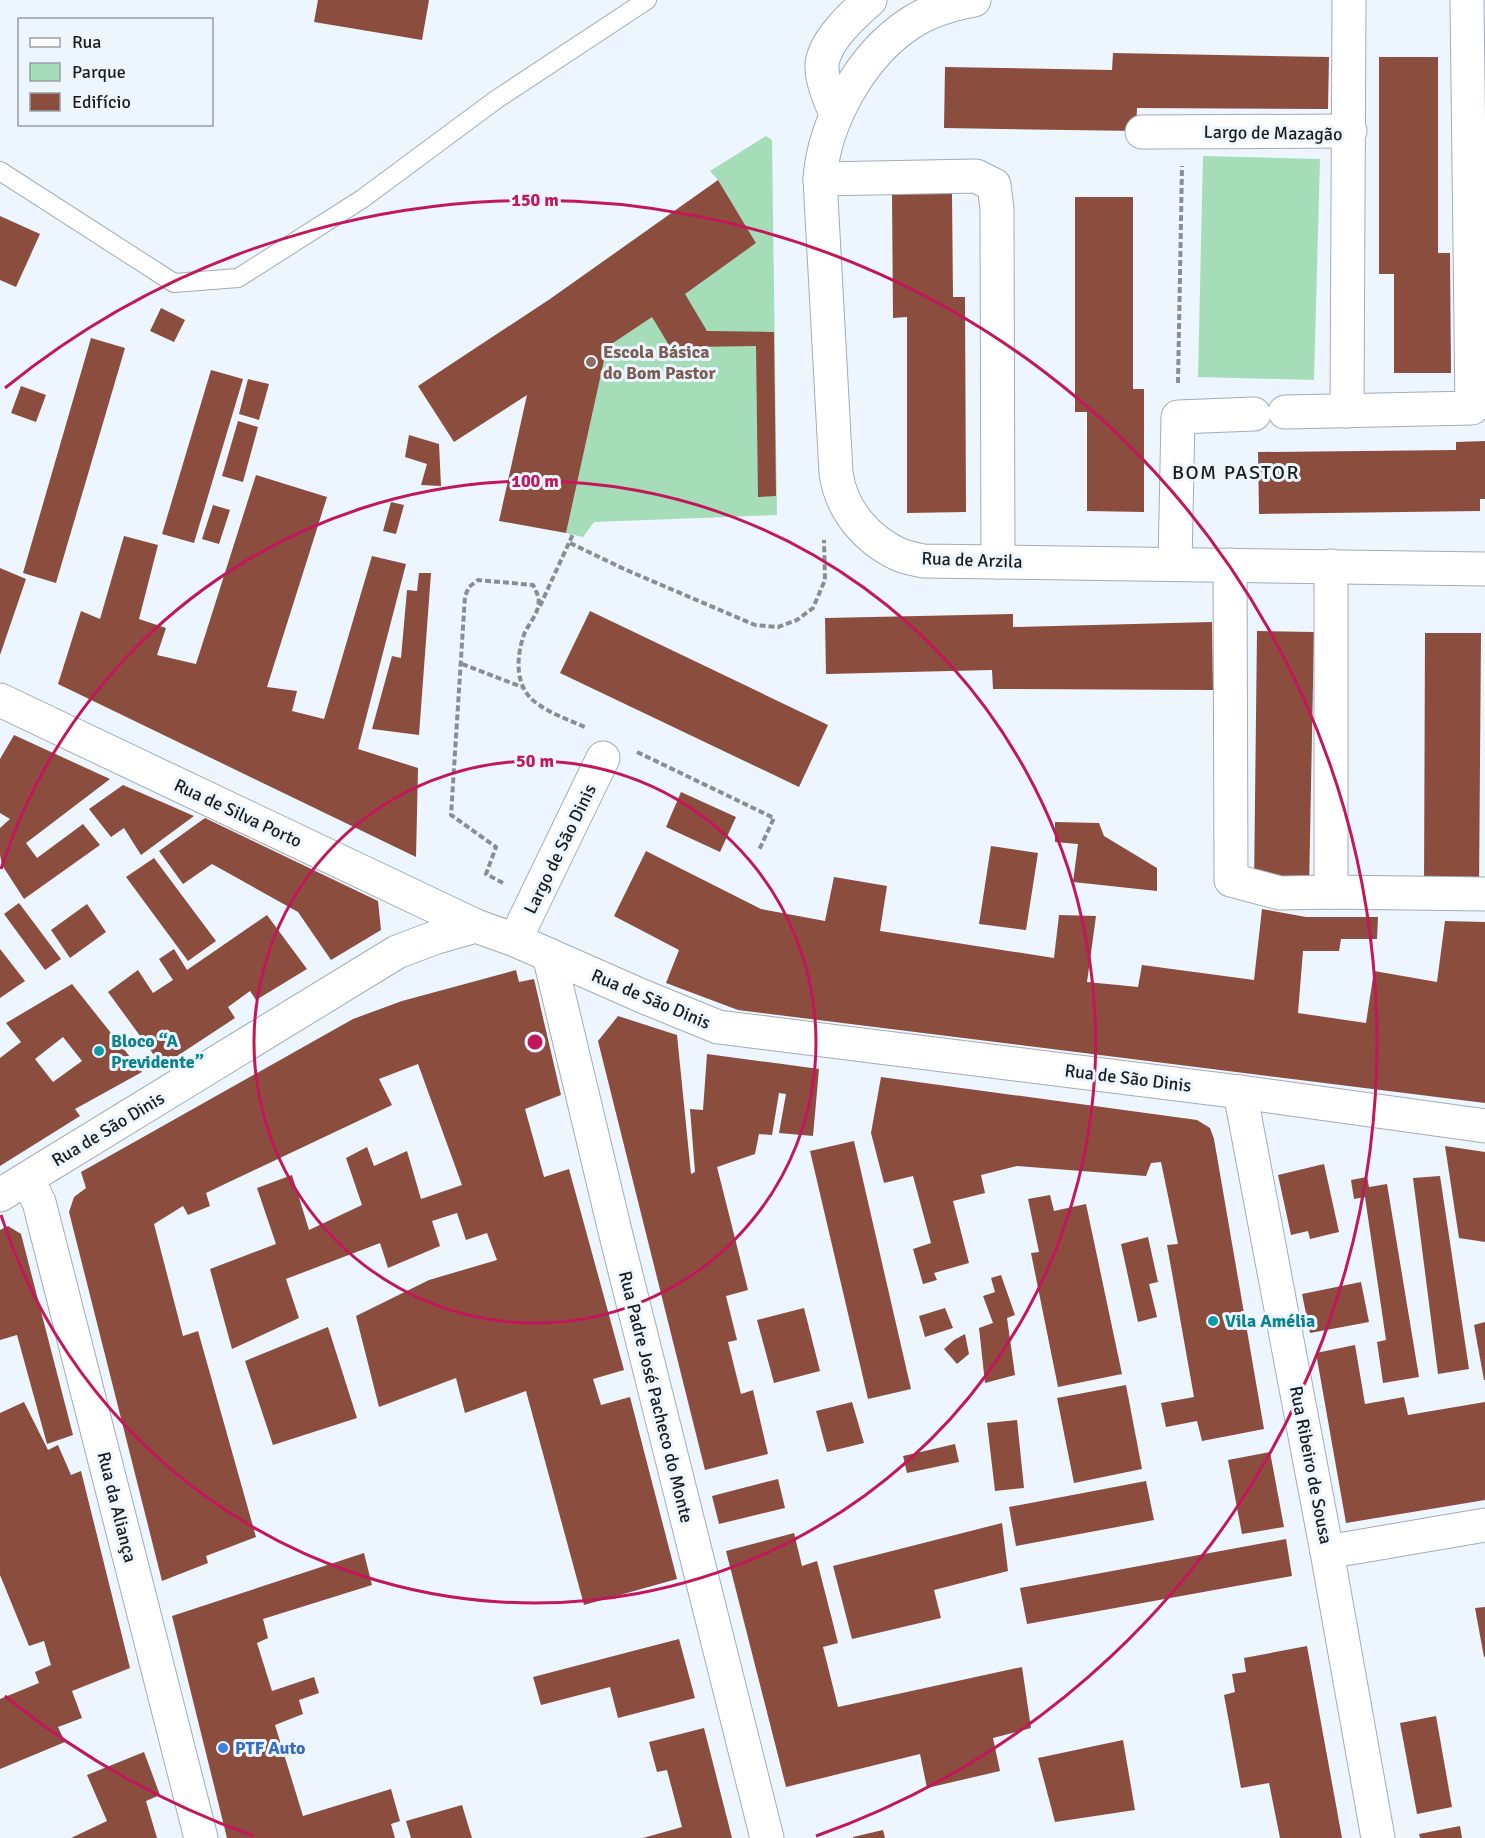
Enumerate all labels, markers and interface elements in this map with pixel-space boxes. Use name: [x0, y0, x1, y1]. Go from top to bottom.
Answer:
legend: [18, 18, 213, 126]
text: Rua: [72, 31, 101, 53]
text: Parque: [72, 61, 126, 83]
text: Edifício: [72, 91, 131, 113]
street label: Largo de Mazagão: [1203, 121, 1343, 145]
text: 150 m: [511, 189, 559, 211]
place label: Escola Básica do Bom Pastor: [603, 341, 716, 384]
marker: Escola Básica do Bom Pastor: [584, 355, 598, 369]
district label: BOM PASTOR: [1172, 460, 1300, 485]
text: 100 m: [511, 470, 559, 492]
street label: Rua de Arzila: [921, 547, 1023, 573]
text: 50 m: [516, 750, 554, 772]
street label: Rua de Silva Porto: [171, 774, 305, 852]
street label: Largo de São Dinis: [519, 780, 601, 917]
street label: Rua de São Dinis: [588, 964, 714, 1034]
place label: Bloco “A Previdente”: [111, 1030, 204, 1073]
centre of rings: [525, 1032, 545, 1052]
marker: Bloco “A Previdente”: [92, 1044, 106, 1058]
street label: Rua de São Dinis: [1063, 1059, 1193, 1097]
street label: Rua de São Dinis: [48, 1087, 168, 1171]
street label: Rua Padre José Pacheco do Monte: [614, 1269, 698, 1525]
place label: Vila Amélia: [1225, 1310, 1315, 1332]
marker: Vila Amélia: [1206, 1314, 1220, 1328]
street label: Rua Ribeiro de Sousa: [1285, 1384, 1337, 1546]
street label: Rua da Aliança: [93, 1449, 141, 1565]
place label: PTF Auto: [235, 1737, 305, 1759]
marker: PTF Auto: [216, 1741, 230, 1755]

